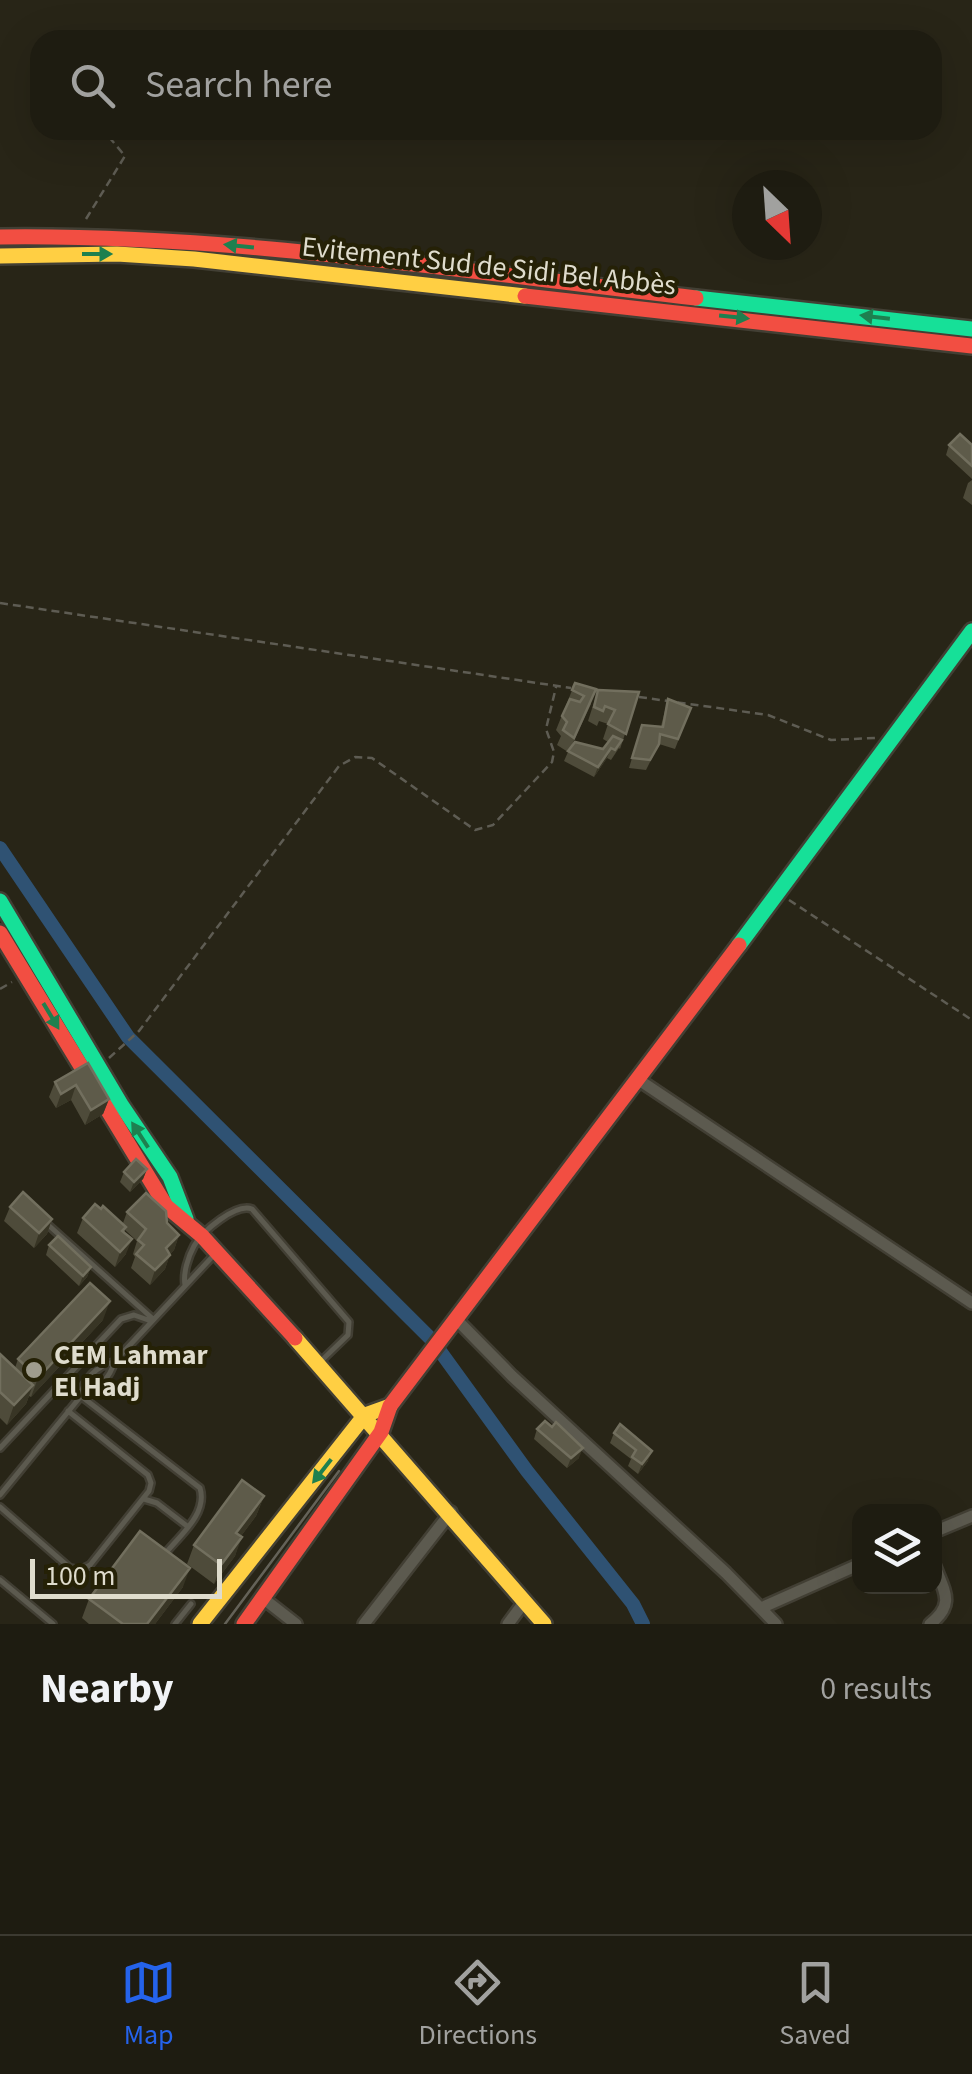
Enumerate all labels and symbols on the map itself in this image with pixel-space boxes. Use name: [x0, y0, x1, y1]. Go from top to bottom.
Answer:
north arrow: [732, 170, 822, 260]
street label: Evitement Sud de Sidi Bel Abbès: [300, 226, 678, 306]
one-way arrow: [223, 238, 255, 254]
one-way arrow: [82, 246, 114, 262]
one-way arrow: [719, 309, 751, 325]
one-way arrow: [859, 309, 891, 325]
one-way arrow: [42, 1002, 59, 1030]
one-way arrow: [131, 1121, 149, 1148]
place label: CEM Lahmar El Hadj: [54, 1335, 209, 1407]
marker: CEM Lahmar El Hadj: [23, 1359, 45, 1381]
one-way arrow: [312, 1458, 332, 1484]
scale bar: [30, 1554, 222, 1598]

